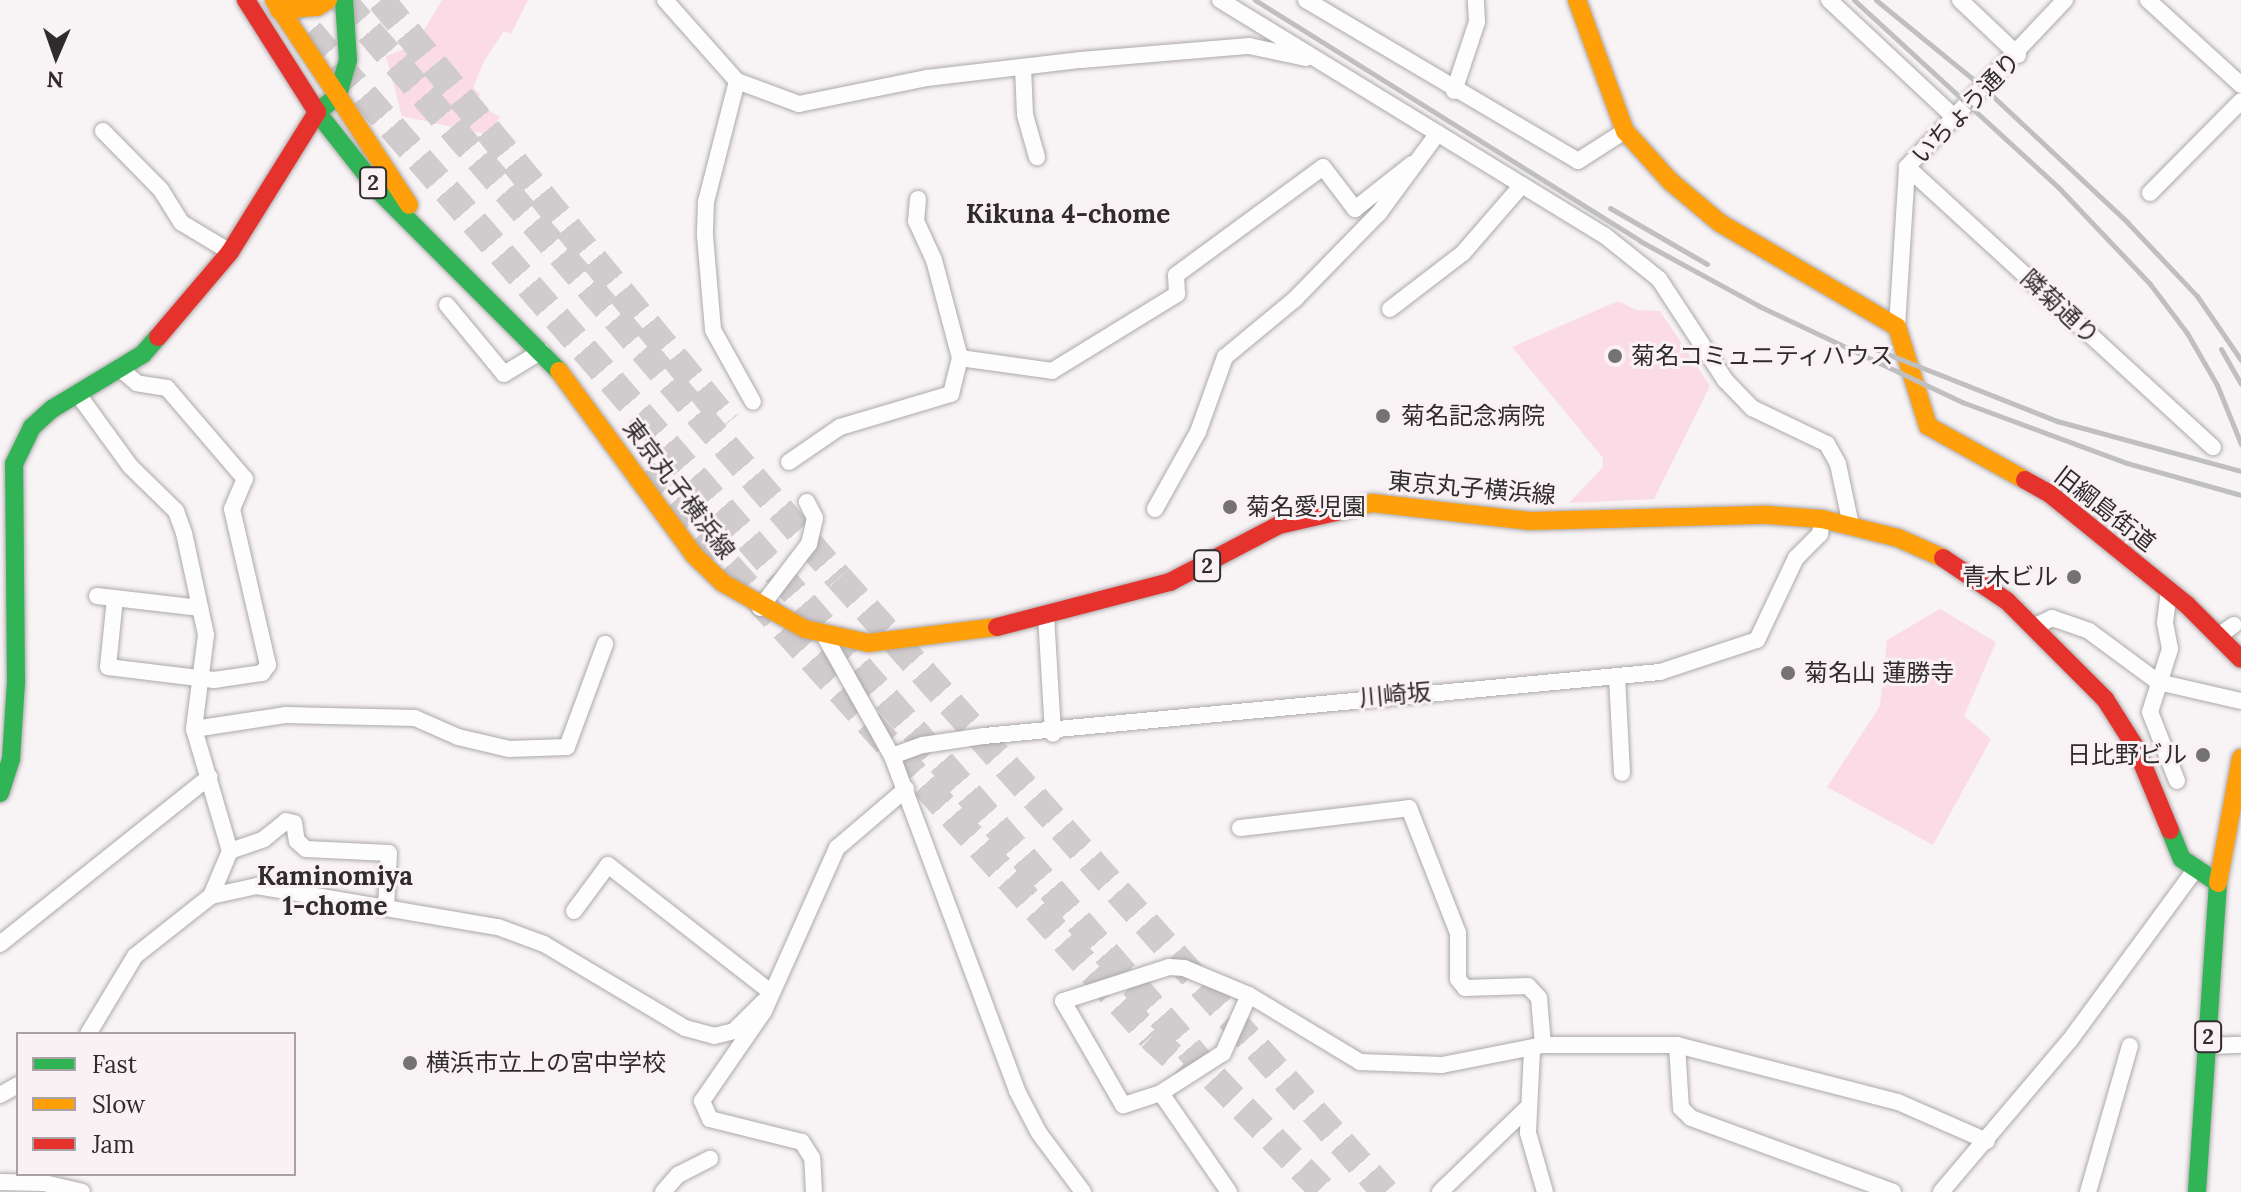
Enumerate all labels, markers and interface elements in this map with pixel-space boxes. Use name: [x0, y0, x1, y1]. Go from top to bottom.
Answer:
north arrow: [16, 16, 96, 96]
street label: いちょう通り: [1906, 46, 2026, 170]
text: N: [46, 66, 64, 94]
road number: 2: [359, 165, 387, 201]
district label: Kikuna 4-chome: [966, 198, 1170, 230]
street label: 隣菊通り: [2015, 264, 2105, 350]
place label: 菊名コミュニティハウス: [1631, 342, 1895, 370]
marker: 菊名コミュニティハウス: [1606, 347, 1624, 365]
place label: 菊名記念病院: [1401, 402, 1545, 430]
marker: 菊名記念病院: [1372, 405, 1394, 427]
street label: 東京丸子横浜線: [617, 413, 741, 565]
street label: 旧綱島街道: [2049, 461, 2161, 557]
street label: 東京丸子横浜線: [1387, 466, 1557, 510]
place label: 菊名愛児園: [1246, 493, 1366, 521]
marker: 菊名愛児園: [1221, 498, 1239, 516]
road number: 2: [1193, 548, 1221, 584]
place label: 青木ビル: [1962, 563, 2058, 591]
marker: 青木ビル: [2065, 568, 2083, 586]
place label: 菊名山 蓮勝寺: [1804, 659, 1954, 687]
marker: 菊名山 蓮勝寺: [1779, 664, 1797, 682]
street label: 川崎坂: [1358, 678, 1432, 712]
place label: 日比野ビル: [2067, 741, 2187, 769]
marker: 日比野ビル: [2194, 746, 2212, 764]
district label: Kaminomiya 1-chome: [257, 860, 413, 922]
road number: 2: [2194, 1019, 2222, 1055]
legend: [16, 1032, 296, 1176]
text: Fast: [92, 1049, 137, 1080]
place label: 横浜市立上の宮中学校: [426, 1049, 666, 1077]
marker: 横浜市立上の宮中学校: [401, 1054, 419, 1072]
text: Slow: [92, 1089, 145, 1120]
text: Jam: [92, 1129, 134, 1160]

